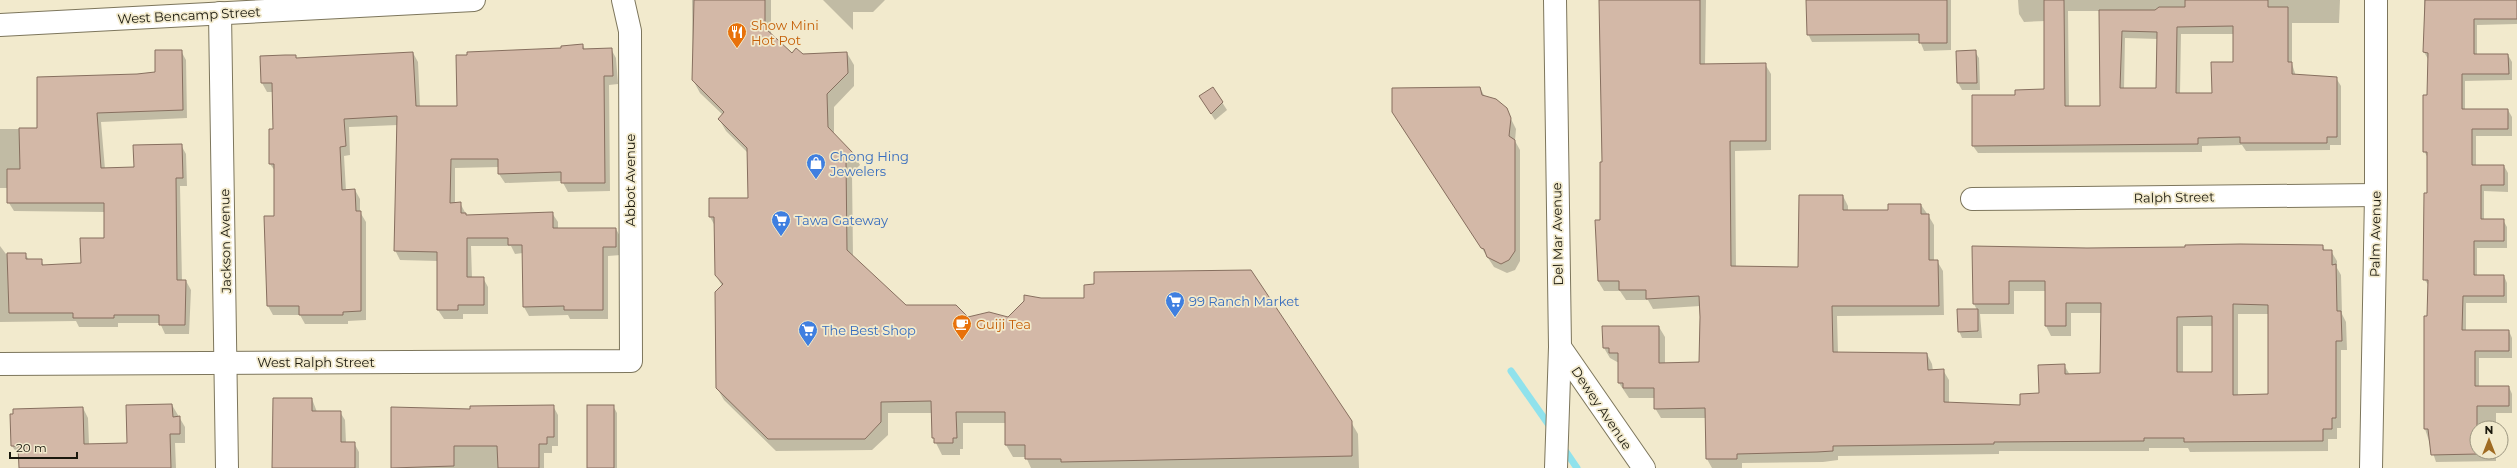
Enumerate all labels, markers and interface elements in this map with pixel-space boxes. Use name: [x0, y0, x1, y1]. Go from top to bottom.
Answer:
street label: West Bencamp Street: [117, 3, 261, 27]
place label: Show Mini Hot Pot: [751, 17, 819, 48]
restaurant icon: Show Mini Hot Pot: [726, 21, 748, 49]
street label: Abbot Avenue: [622, 133, 638, 226]
place label: Chong Hing Jewelers: [829, 148, 909, 179]
shop icon: Chong Hing Jewelers: [805, 152, 827, 180]
street label: Del Mar Avenue: [1548, 182, 1566, 286]
street label: Jackson Avenue: [216, 188, 234, 294]
street label: Ralph Street: [2133, 188, 2215, 206]
street label: Palm Avenue: [2366, 190, 2384, 277]
supermarket icon: Tawa Gateway: [770, 209, 792, 237]
place label: Tawa Gateway: [795, 212, 889, 228]
supermarket icon: 99 Ranch Market: [1164, 290, 1186, 318]
place label: 99 Ranch Market: [1189, 293, 1299, 309]
cafe icon: Guiji Tea: [951, 313, 973, 341]
place label: Guiji Tea: [976, 316, 1031, 332]
supermarket icon: The Best Shop: [797, 319, 819, 347]
place label: The Best Shop: [822, 322, 916, 338]
street label: West Ralph Street: [257, 354, 375, 370]
street label: Dewey Avenue: [1568, 363, 1636, 453]
north arrow: [2469, 420, 2509, 460]
text: N: [2485, 423, 2493, 437]
scale bar: [10, 434, 77, 460]
text: 20 m: [16, 440, 47, 455]

